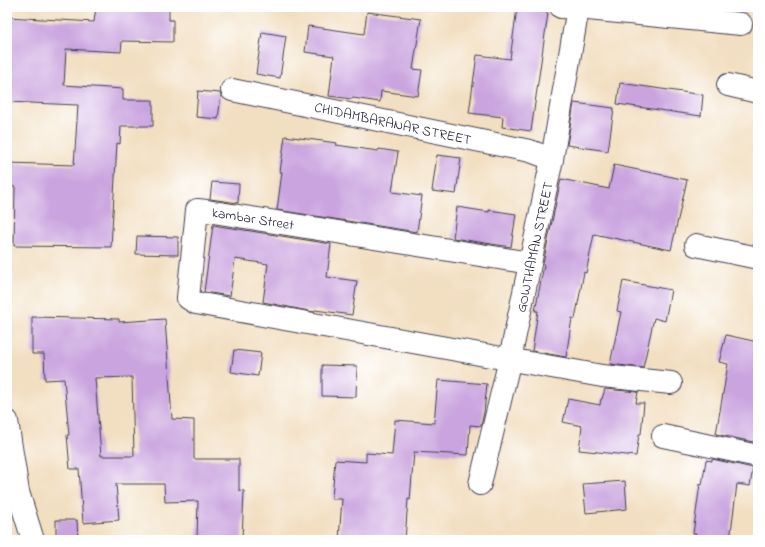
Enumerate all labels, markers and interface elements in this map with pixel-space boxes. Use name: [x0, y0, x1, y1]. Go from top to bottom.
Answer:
street label: CHIDAMBARANAR STREET: [312, 98, 473, 151]
street label: GOWTHAMAN STREET: [511, 180, 560, 315]
street label: kambar Street: [210, 203, 295, 236]

